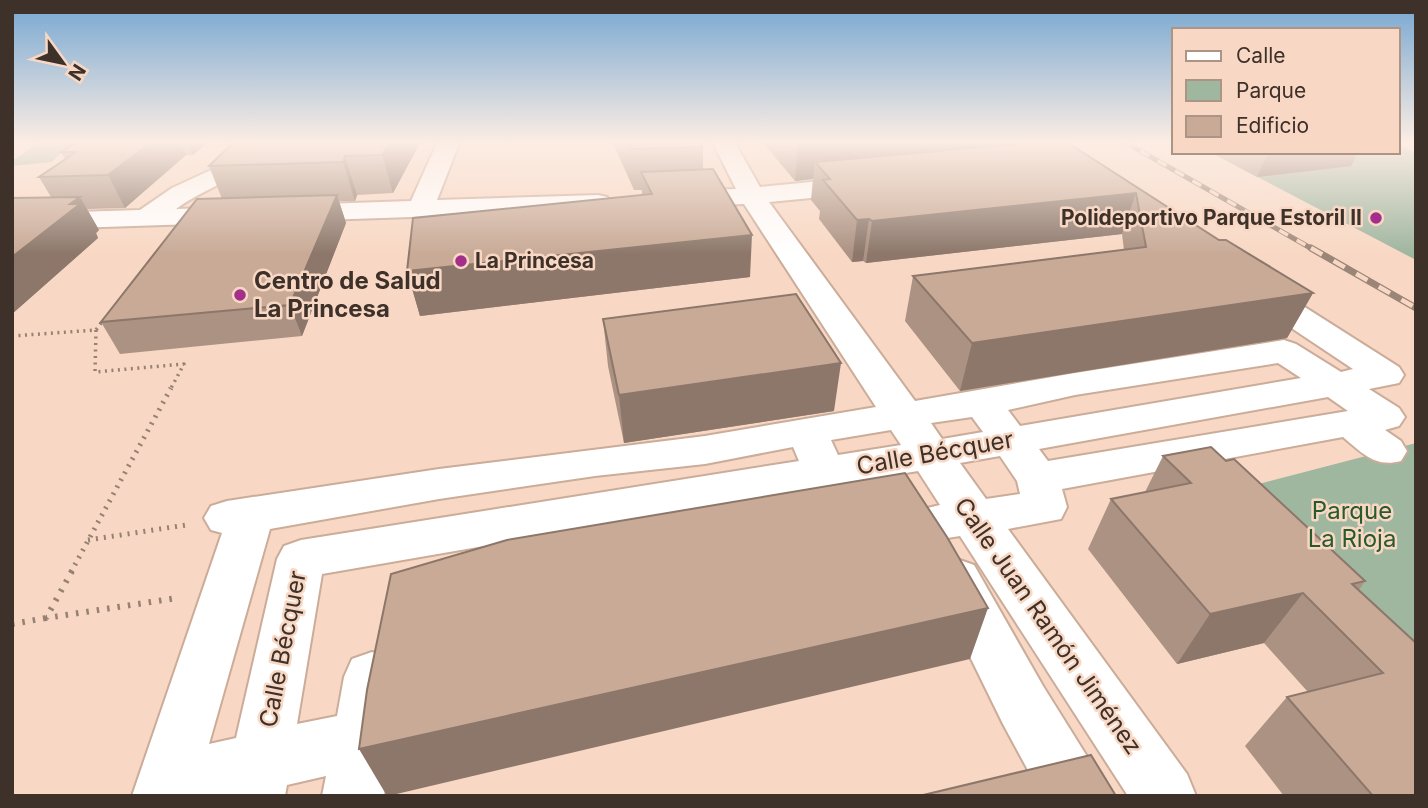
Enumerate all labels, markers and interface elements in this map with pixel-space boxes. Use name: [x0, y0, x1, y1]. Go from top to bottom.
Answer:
north arrow: [28, 28, 98, 98]
legend: [1172, 28, 1400, 154]
text: Calle: [1236, 43, 1286, 68]
text: N: [63, 60, 90, 84]
text: Parque: [1236, 78, 1306, 103]
text: Edificio: [1236, 113, 1309, 138]
place label: Polideportivo Parque Estoril II: [1061, 205, 1362, 230]
marker: Polideportivo Parque Estoril II: [1368, 210, 1384, 226]
place label: La Princesa: [475, 248, 594, 273]
marker: La Princesa: [453, 253, 469, 269]
place label: Centro de Salud La Princesa: [254, 266, 441, 323]
marker: Centro de Salud La Princesa: [232, 287, 248, 303]
street label: Calle Bécquer: [854, 424, 1016, 481]
street label: Calle Juan Ramón Jiménez: [949, 492, 1148, 760]
park label: Parque La Rioja: [1308, 496, 1396, 553]
street label: Calle Bécquer: [253, 568, 312, 730]

